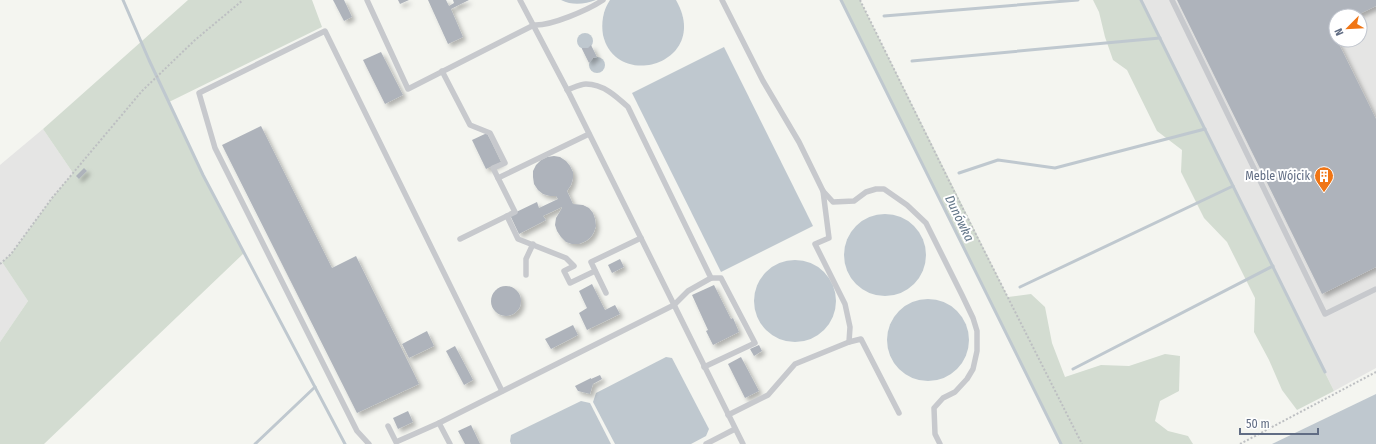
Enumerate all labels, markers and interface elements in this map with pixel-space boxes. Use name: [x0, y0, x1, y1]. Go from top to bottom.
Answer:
north arrow: [1328, 8, 1368, 48]
text: N: [1332, 26, 1347, 38]
building icon: Meble Wójcik: [1313, 165, 1335, 193]
place label: Meble Wójcik: [1245, 169, 1310, 183]
water label: Dunówka: [942, 193, 977, 244]
scale bar: [1240, 410, 1318, 436]
text: 50 m: [1246, 417, 1270, 431]

